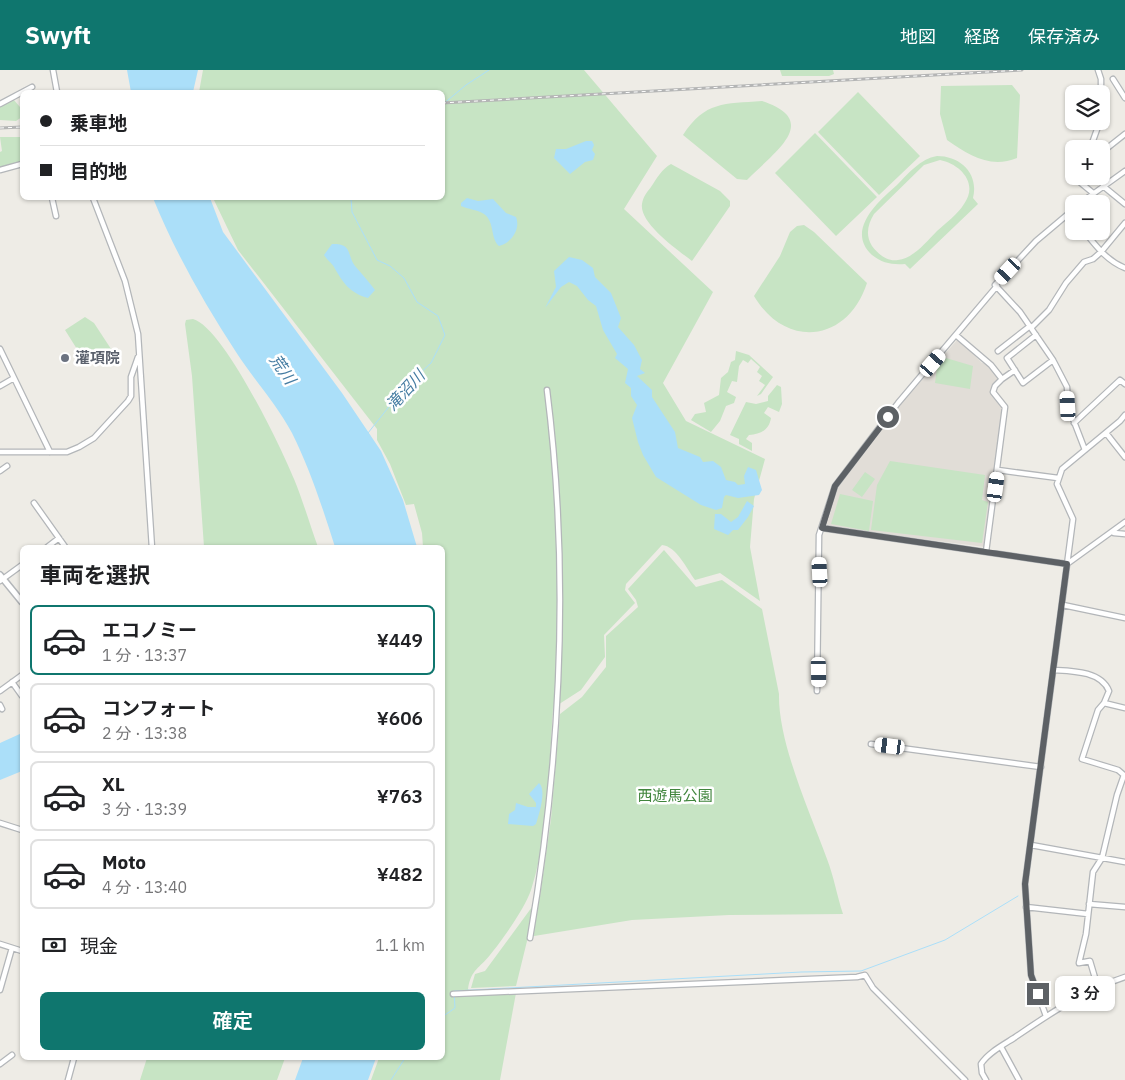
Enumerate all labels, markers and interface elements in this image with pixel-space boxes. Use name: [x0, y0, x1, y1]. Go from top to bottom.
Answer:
text: Swyft: [25, 19, 91, 51]
text: 地図: [900, 25, 936, 48]
text: 経路: [964, 25, 1000, 48]
text: 保存済み: [1028, 25, 1100, 48]
map controls: [1065, 85, 1110, 240]
button: layers: [1065, 85, 1110, 130]
text: 乗車地: [70, 111, 127, 135]
button: +: [1065, 140, 1110, 185]
text: 目的地: [70, 159, 127, 183]
button: −: [1065, 195, 1110, 240]
car: [992, 255, 1023, 287]
car: [917, 347, 948, 379]
place label: 灌項院: [75, 348, 120, 367]
water label: 荒川: [266, 350, 302, 389]
marker: 灌項院: [59, 352, 71, 364]
water label: 滝沼川: [381, 364, 430, 414]
car: [1059, 391, 1076, 421]
route start: [877, 406, 899, 428]
car: [986, 471, 1005, 503]
car: [811, 557, 828, 587]
text: 車両を選択: [40, 560, 150, 589]
icon: car: [42, 618, 87, 663]
text: エコノミー: [102, 618, 197, 642]
text: ¥449: [377, 628, 423, 652]
text: 1 分 · 13:37: [102, 645, 187, 665]
car: [811, 657, 826, 687]
icon: car: [42, 696, 87, 741]
text: コンフォート: [102, 696, 215, 720]
text: ¥606: [377, 706, 423, 730]
text: 2 分 · 13:38: [102, 723, 187, 743]
car: [874, 737, 905, 755]
text: XL: [102, 772, 125, 796]
icon: car: [42, 774, 87, 819]
text: ¥763: [377, 784, 423, 808]
park label: 西遊馬公園: [637, 786, 713, 805]
text: 3 分 · 13:39: [102, 799, 187, 819]
text: Moto: [102, 850, 146, 874]
icon: car: [42, 852, 87, 897]
text: ¥482: [377, 862, 423, 886]
text: 4 分 · 13:40: [102, 877, 187, 897]
icon: cash: [40, 931, 68, 959]
text: 現金: [80, 934, 118, 958]
text: 1.1 km: [375, 935, 425, 955]
callout: 3 分: [1056, 976, 1116, 1012]
route end: [1027, 983, 1049, 1005]
text: 3 分: [1070, 983, 1100, 1003]
button: 確定: [40, 992, 425, 1050]

